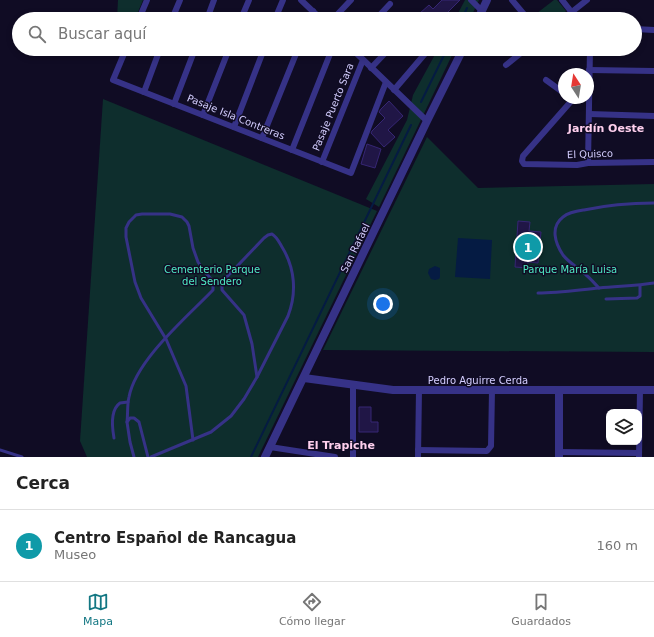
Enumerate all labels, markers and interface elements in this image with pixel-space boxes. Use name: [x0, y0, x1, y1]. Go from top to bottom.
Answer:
search box: [12, 12, 642, 56]
icon: search: [26, 23, 48, 45]
text: Buscar aquí: [58, 25, 146, 43]
street label: Pasaje Puerto Sara: [310, 62, 356, 152]
north arrow: [558, 68, 594, 104]
street label: Pasaje Isla Contreras: [186, 92, 286, 142]
district label: Jardín Oeste: [567, 122, 644, 135]
street label: El Quisco: [567, 148, 613, 160]
street label: San Rafael: [338, 222, 372, 274]
pin: 1: [515, 232, 541, 262]
park label: Cementerio Parque del Sendero: [164, 264, 260, 287]
park label: Parque María Luisa: [523, 264, 617, 275]
your location: [373, 294, 393, 314]
street label: Pedro Aguirre Cerda: [428, 375, 528, 386]
map controls: [606, 409, 642, 445]
button: layers: [606, 409, 642, 445]
district label: El Trapiche: [307, 439, 375, 452]
text: Cerca: [16, 473, 70, 493]
text: Centro Español de Rancagua: [54, 529, 296, 547]
text: 1: [24, 538, 34, 553]
text: 160 m: [596, 538, 638, 553]
text: Museo: [54, 547, 96, 562]
tab: Mapa: [83, 591, 113, 628]
tab: Cómo llegar: [279, 591, 345, 628]
tab: Guardados: [511, 591, 571, 628]

